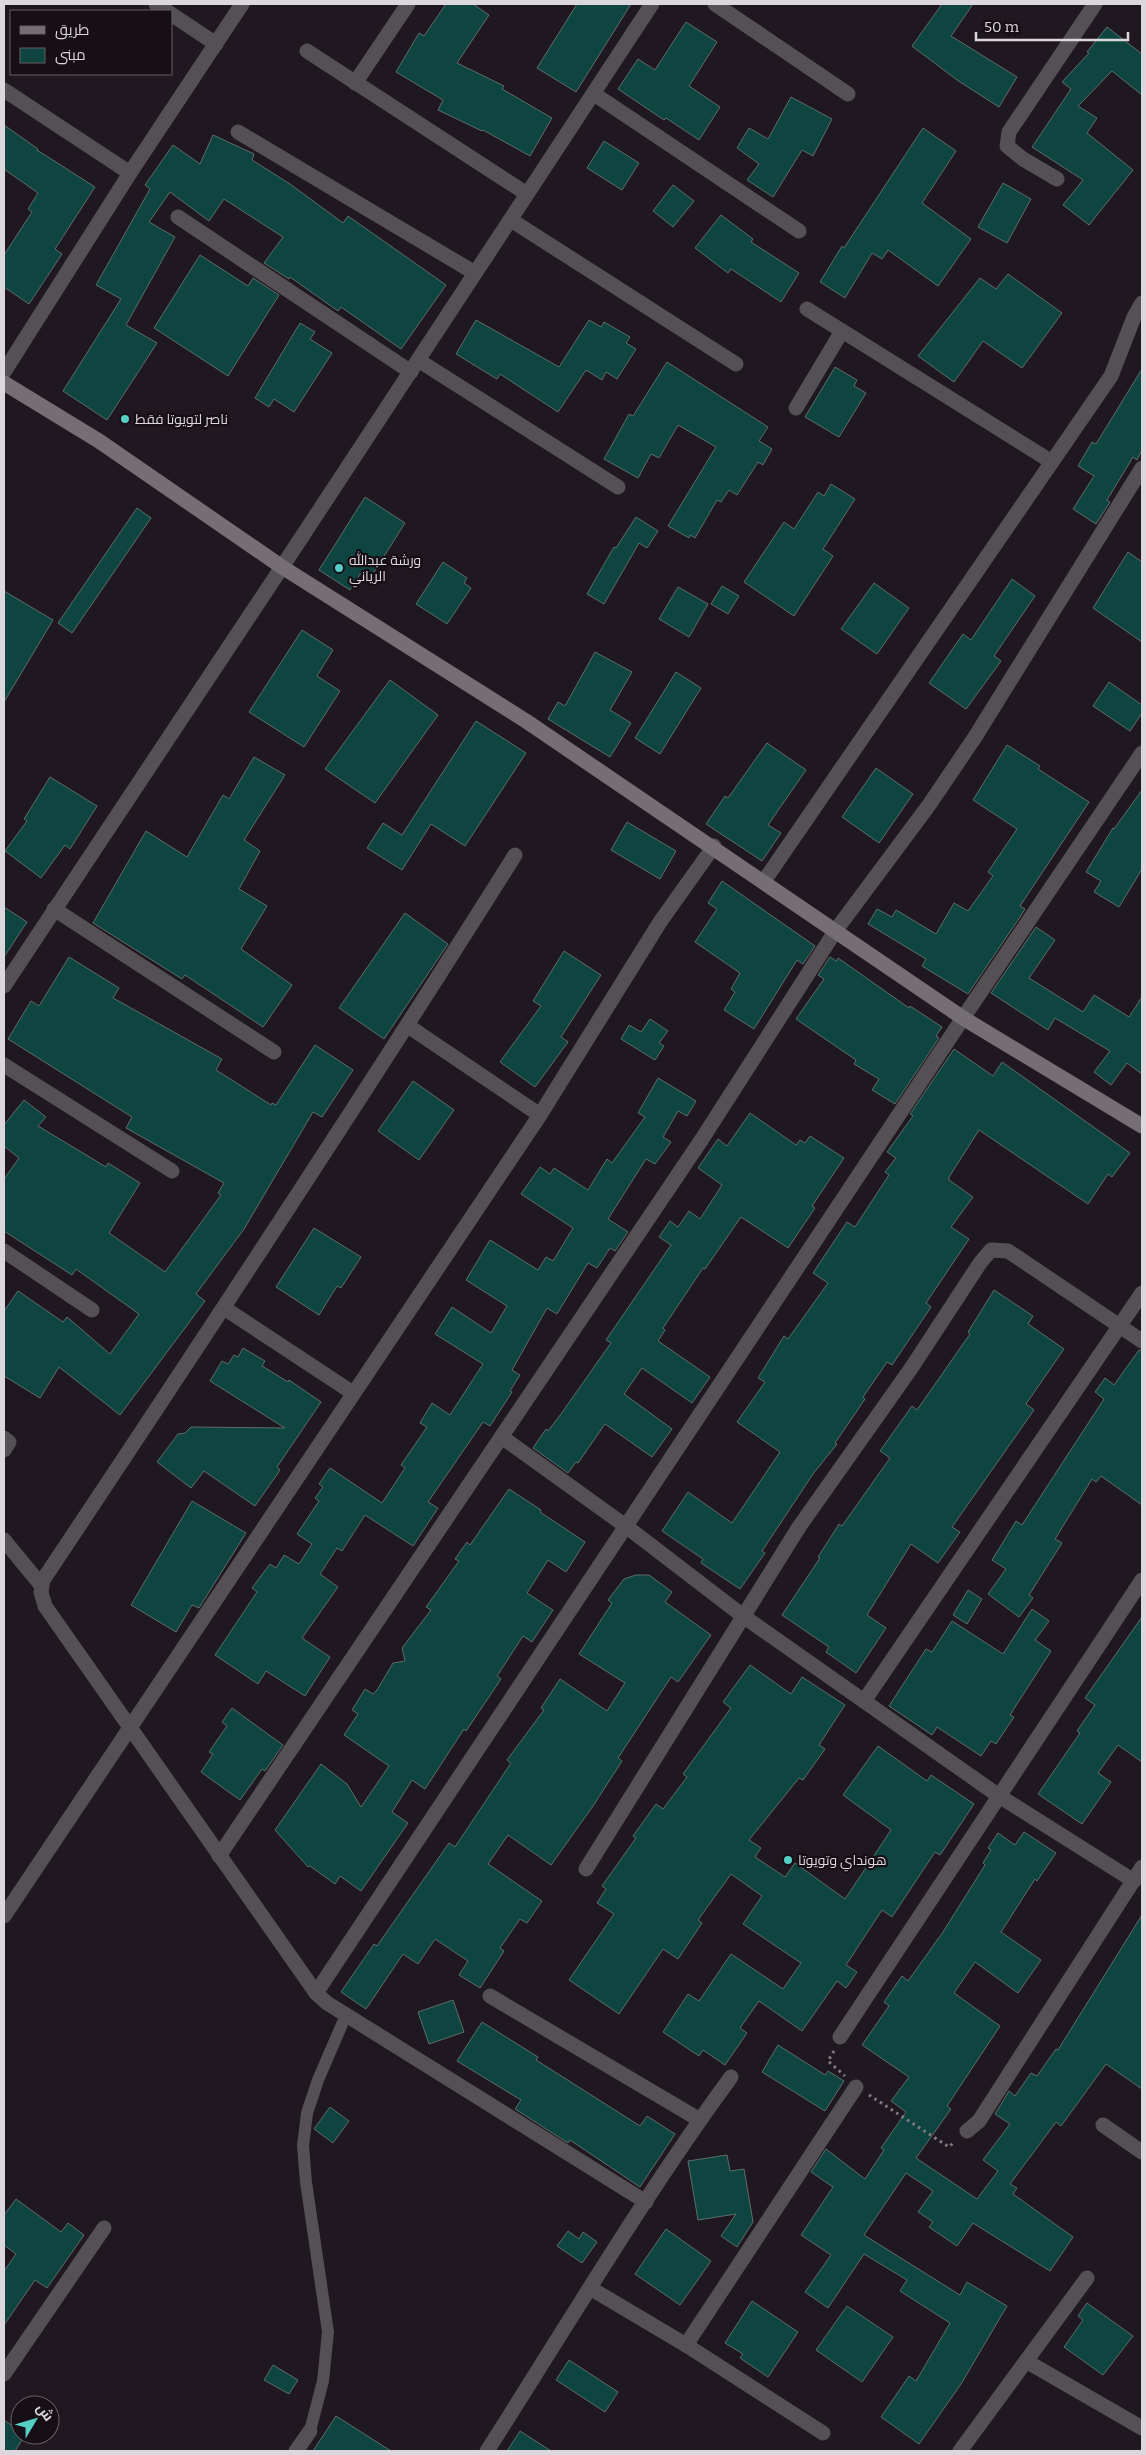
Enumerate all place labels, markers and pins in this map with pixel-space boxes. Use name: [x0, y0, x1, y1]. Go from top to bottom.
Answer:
place label: ناصر لتويوتا فقط: [135, 411, 228, 428]
marker: ناصر لتويوتا فقط: [119, 413, 131, 425]
place label: ورشة عبدالله الرياني: [349, 551, 421, 588]
marker: ورشة عبدالله الرياني: [333, 562, 345, 574]
place label: هونداي وتويوتا: [798, 1852, 887, 1872]
marker: هونداي وتويوتا: [782, 1854, 794, 1866]

